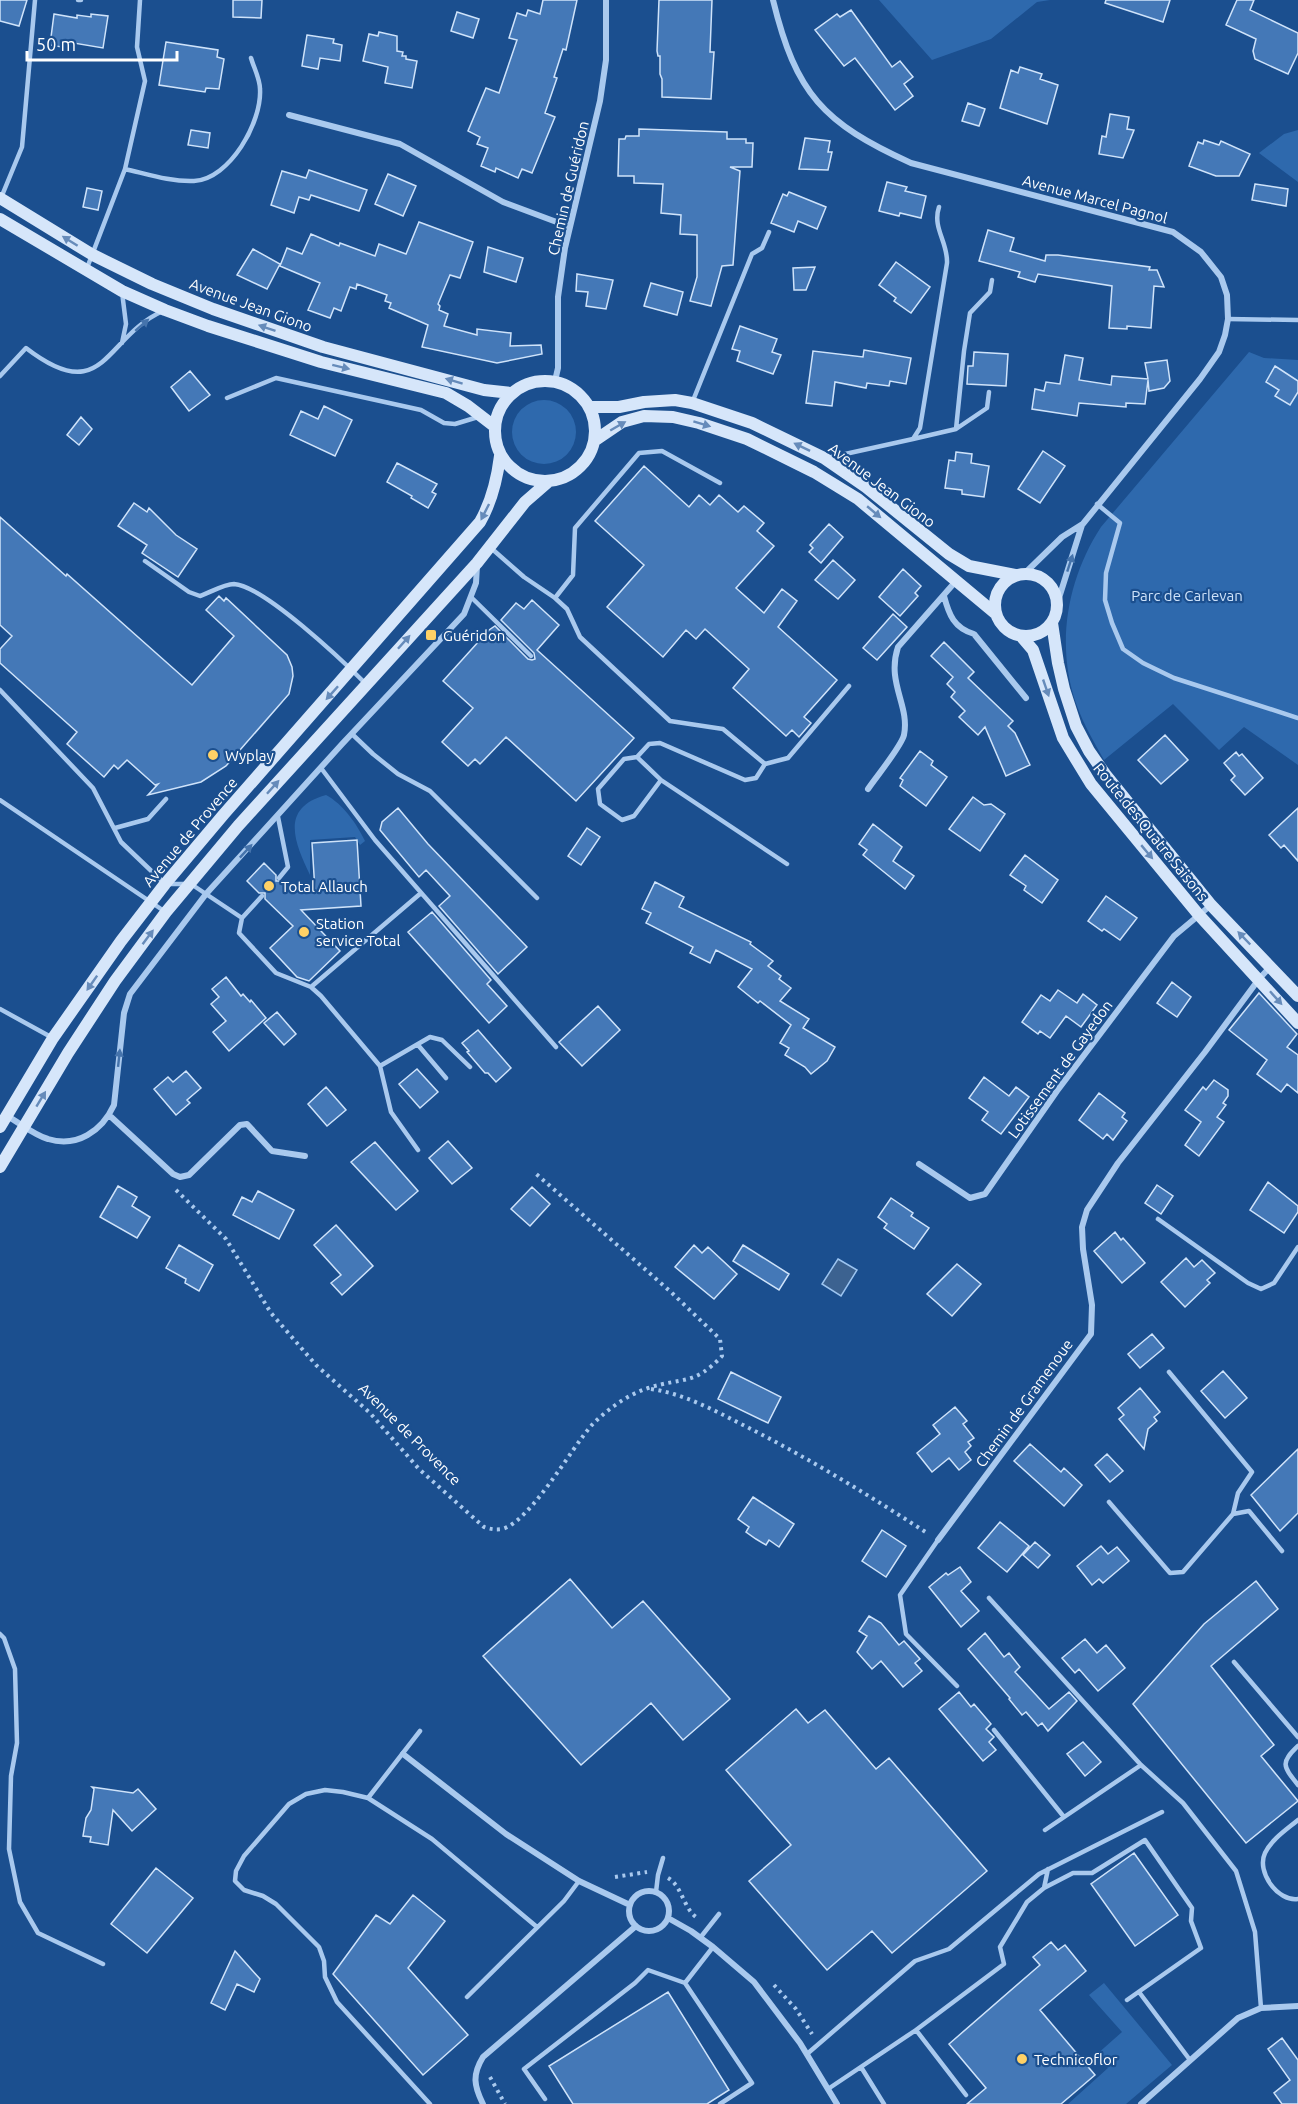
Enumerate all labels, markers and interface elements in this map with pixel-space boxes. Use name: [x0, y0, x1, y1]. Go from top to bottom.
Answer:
scale bar: [27, 24, 177, 62]
text: 50 m: [36, 34, 76, 54]
street label: Chemin de Guéridon: [544, 119, 592, 257]
street label: Avenue Marcel Pagnol: [1021, 171, 1169, 227]
one-way arrow: [62, 235, 78, 246]
street label: Avenue Jean Giono: [187, 275, 315, 335]
one-way arrow: [134, 318, 150, 331]
one-way arrow: [258, 322, 276, 332]
one-way arrow: [332, 362, 350, 372]
one-way arrow: [445, 376, 463, 385]
one-way arrow: [693, 420, 711, 429]
one-way arrow: [610, 421, 626, 432]
street label: Avenue Jean Giono: [825, 439, 939, 531]
one-way arrow: [793, 443, 810, 452]
one-way arrow: [480, 504, 490, 521]
one-way arrow: [866, 506, 882, 519]
one-way arrow: [1065, 554, 1075, 572]
park label: Parc de Carlevan: [1131, 587, 1243, 604]
place label: Guéridon: [443, 627, 505, 644]
marker: Guéridon: [424, 628, 438, 642]
one-way arrow: [397, 635, 410, 650]
one-way arrow: [1042, 679, 1052, 697]
one-way arrow: [325, 685, 339, 700]
place label: Wyplay: [225, 747, 274, 764]
marker: Wyplay: [206, 748, 220, 762]
street label: Route des Quatre Saisons: [1090, 760, 1212, 904]
street label: Avenue de Provence: [139, 774, 241, 890]
one-way arrow: [266, 780, 279, 795]
one-way arrow: [239, 844, 252, 859]
one-way arrow: [1140, 844, 1153, 859]
place label: Total Allauch: [281, 878, 368, 895]
marker: Total Allauch: [262, 879, 276, 893]
place label: Station service Total: [316, 915, 400, 949]
marker: Station service Total: [297, 925, 311, 939]
one-way arrow: [142, 929, 154, 944]
one-way arrow: [1237, 931, 1251, 945]
one-way arrow: [86, 974, 98, 990]
one-way arrow: [1269, 990, 1282, 1005]
street label: Lotissement de Gayedon: [1004, 997, 1116, 1141]
one-way arrow: [114, 1048, 124, 1067]
one-way arrow: [35, 1091, 46, 1107]
street label: Chemin de Gramenoue: [972, 1336, 1076, 1470]
street label: Avenue de Provence: [355, 1379, 465, 1489]
place label: Technicoflor: [1034, 2051, 1118, 2068]
marker: Technicoflor: [1015, 2052, 1029, 2066]

